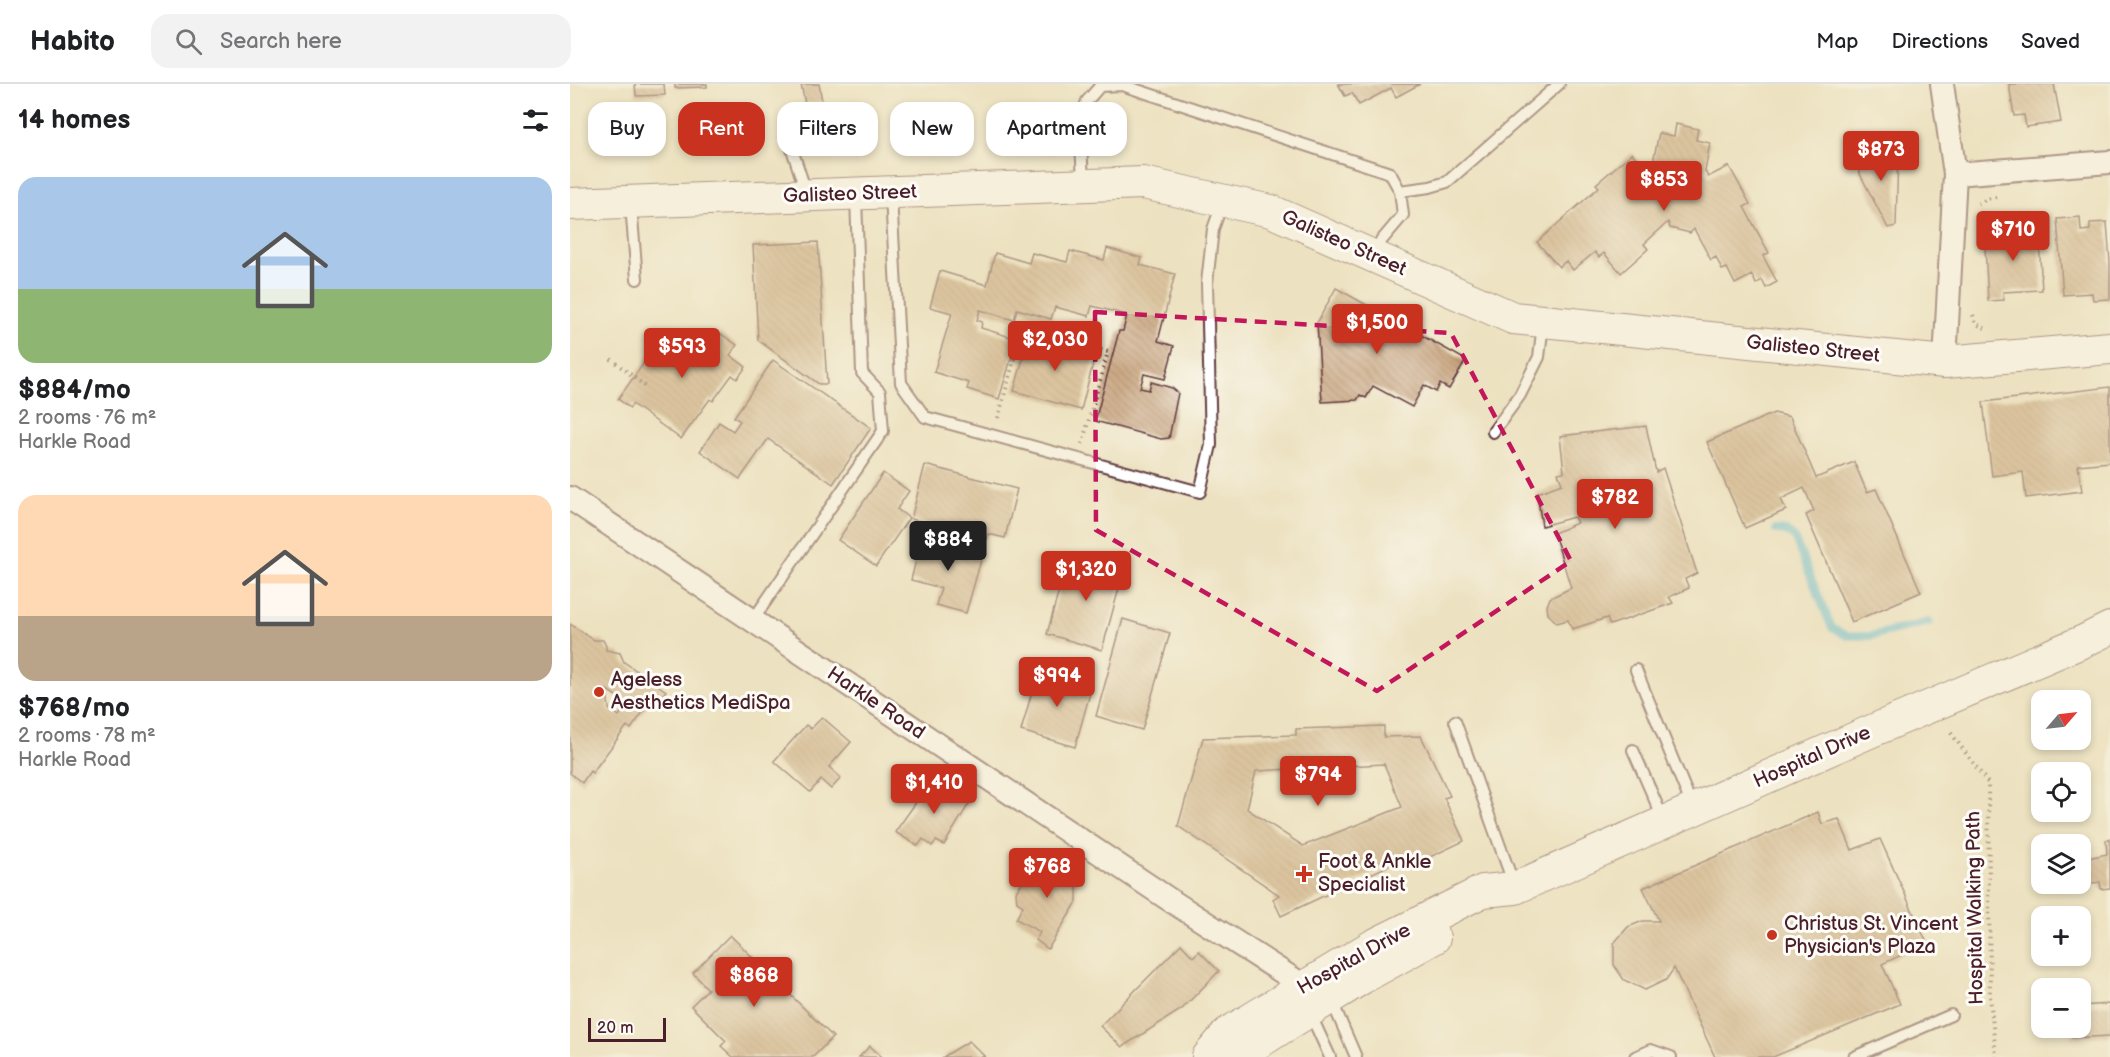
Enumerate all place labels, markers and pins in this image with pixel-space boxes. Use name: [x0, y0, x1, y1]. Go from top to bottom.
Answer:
pin: $873: [1845, 131, 1917, 182]
pin: $853: [1628, 161, 1700, 212]
pin: $710: [1977, 211, 2049, 262]
pin: $1,500: [1328, 304, 1426, 355]
pin: $2,030: [1006, 321, 1104, 372]
pin: $593: [646, 328, 718, 379]
pin: $782: [1579, 479, 1651, 530]
pin: $884: [912, 521, 984, 572]
pin: $1,320: [1037, 551, 1135, 602]
pin: $994: [1021, 657, 1093, 708]
place label: Ageless Aesthetics MediSpa: [611, 668, 791, 715]
marker: Ageless Aesthetics MediSpa: [592, 685, 606, 699]
pin: $794: [1282, 756, 1354, 807]
pin: $1,410: [885, 764, 983, 815]
pin: $768: [1011, 848, 1083, 899]
place label: Foot & Ankle Specialist: [1318, 850, 1432, 897]
marker: Foot & Ankle Specialist: [1295, 865, 1313, 883]
place label: Christus St. Vincent Physician's Plaza: [1784, 912, 1958, 959]
marker: Christus St. Vincent Physician's Plaza: [1765, 928, 1779, 942]
pin: $868: [718, 957, 790, 1008]

